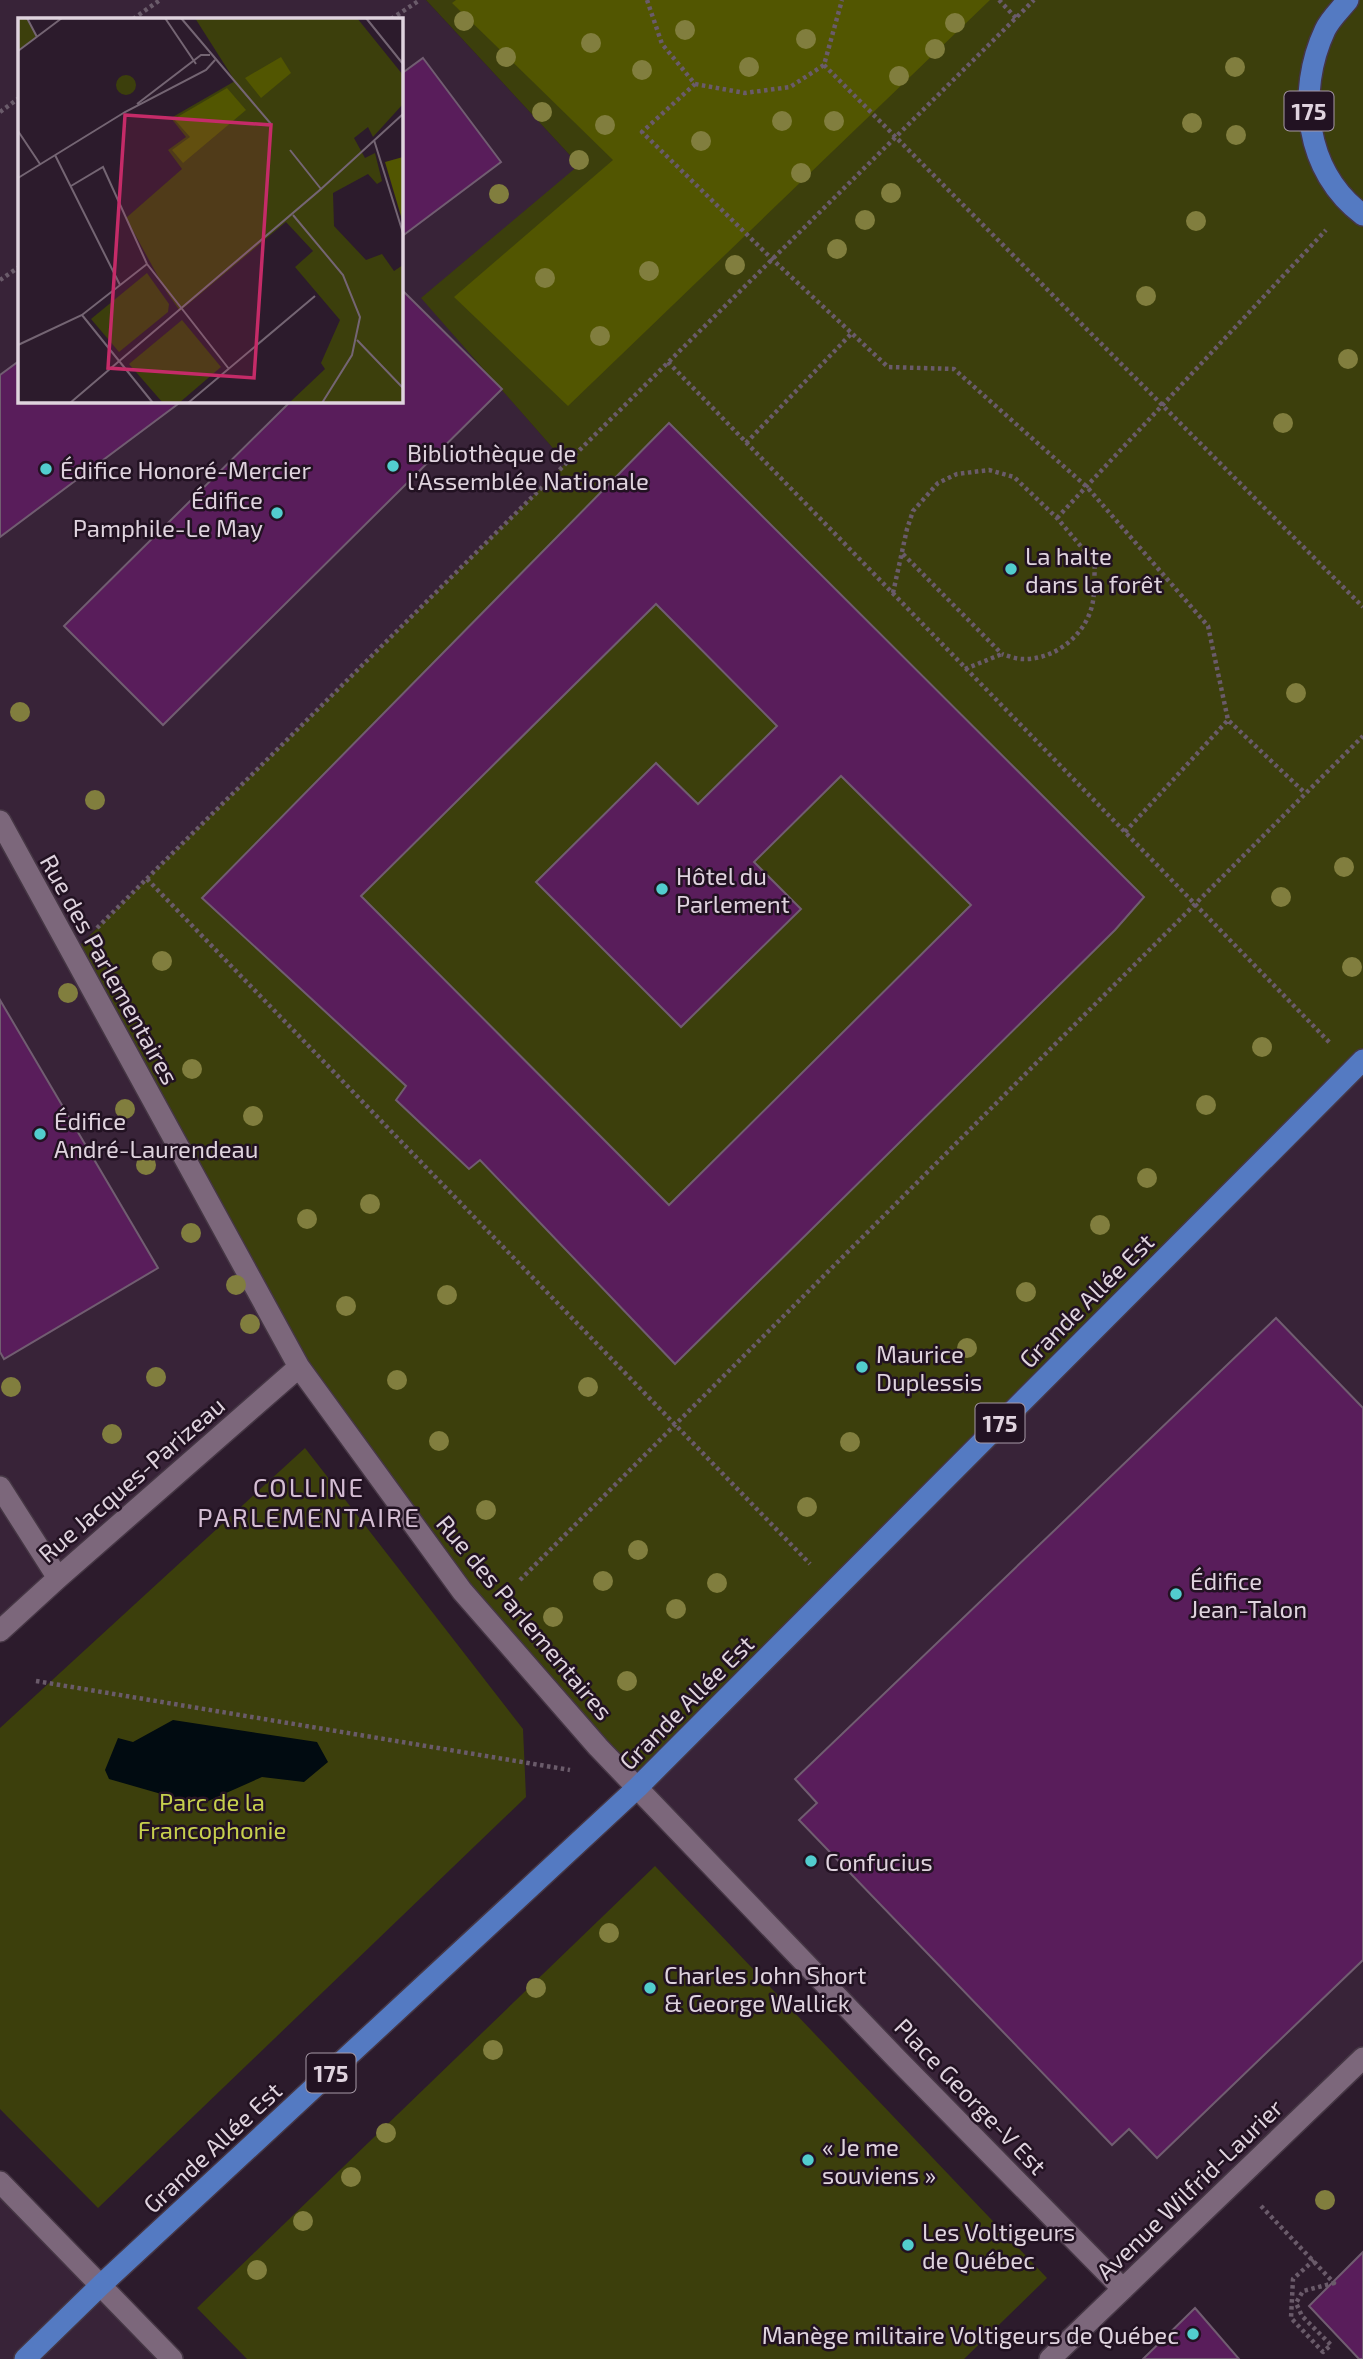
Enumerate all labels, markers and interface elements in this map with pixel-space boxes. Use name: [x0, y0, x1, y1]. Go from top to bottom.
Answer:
inset map: [18, 18, 402, 402]
road number: 175: [1284, 92, 1334, 130]
place label: Bibliothèque de l'Assemblée Nationale: [407, 438, 649, 495]
place label: Édifice Honoré-Mercier: [60, 455, 312, 484]
marker: Bibliothèque de l'Assemblée Nationale: [385, 458, 401, 474]
marker: Édifice Honoré-Mercier: [38, 461, 54, 477]
place label: Édifice Pamphile-Le May: [73, 485, 263, 542]
marker: Édifice Pamphile-Le May: [269, 505, 285, 521]
place label: La halte dans la forêt: [1025, 541, 1163, 598]
marker: La halte dans la forêt: [1003, 561, 1019, 577]
street label: Rue des Parlementaires: [35, 849, 185, 1089]
place label: Hôtel du Parlement: [676, 861, 790, 918]
marker: Hôtel du Parlement: [654, 881, 670, 897]
place label: Édifice André-Laurendeau: [54, 1106, 258, 1163]
marker: Édifice André-Laurendeau: [32, 1126, 48, 1142]
street label: Grande Allée Est: [1013, 1227, 1159, 1373]
place label: Maurice Duplessis: [876, 1339, 982, 1396]
marker: Maurice Duplessis: [854, 1359, 870, 1375]
street label: Rue Jacques-Parizeau: [32, 1390, 230, 1568]
road number: 175: [976, 1404, 1024, 1442]
district label: COLLINE PARLEMENTAIRE: [197, 1471, 421, 1532]
street label: Rue des Parlementaires: [431, 1509, 619, 1725]
place label: Édifice Jean-Talon: [1190, 1566, 1307, 1623]
marker: Édifice Jean-Talon: [1168, 1586, 1184, 1602]
street label: Grande Allée Est: [613, 1629, 759, 1775]
park label: Parc de la Francophonie: [138, 1787, 286, 1844]
place label: Confucius: [825, 1847, 933, 1876]
marker: Confucius: [803, 1853, 819, 1869]
place label: Charles John Short & George Wallick: [664, 1960, 866, 2017]
marker: Charles John Short & George Wallick: [642, 1980, 658, 1996]
street label: Place George-V Est: [889, 2012, 1053, 2180]
road number: 175: [306, 2054, 356, 2092]
street label: Grande Allée Est: [137, 2076, 287, 2218]
street label: Avenue Wilfrid-Laurier: [1090, 2092, 1288, 2285]
place label: « Je me souviens »: [822, 2132, 936, 2189]
marker: « Je me souviens »: [800, 2152, 816, 2168]
place label: Les Voltigeurs de Québec: [922, 2217, 1075, 2274]
marker: Les Voltigeurs de Québec: [900, 2237, 916, 2253]
place label: Manège militaire Voltigeurs de Québec: [762, 2320, 1179, 2349]
marker: Manège militaire Voltigeurs de Québec: [1185, 2326, 1201, 2342]

